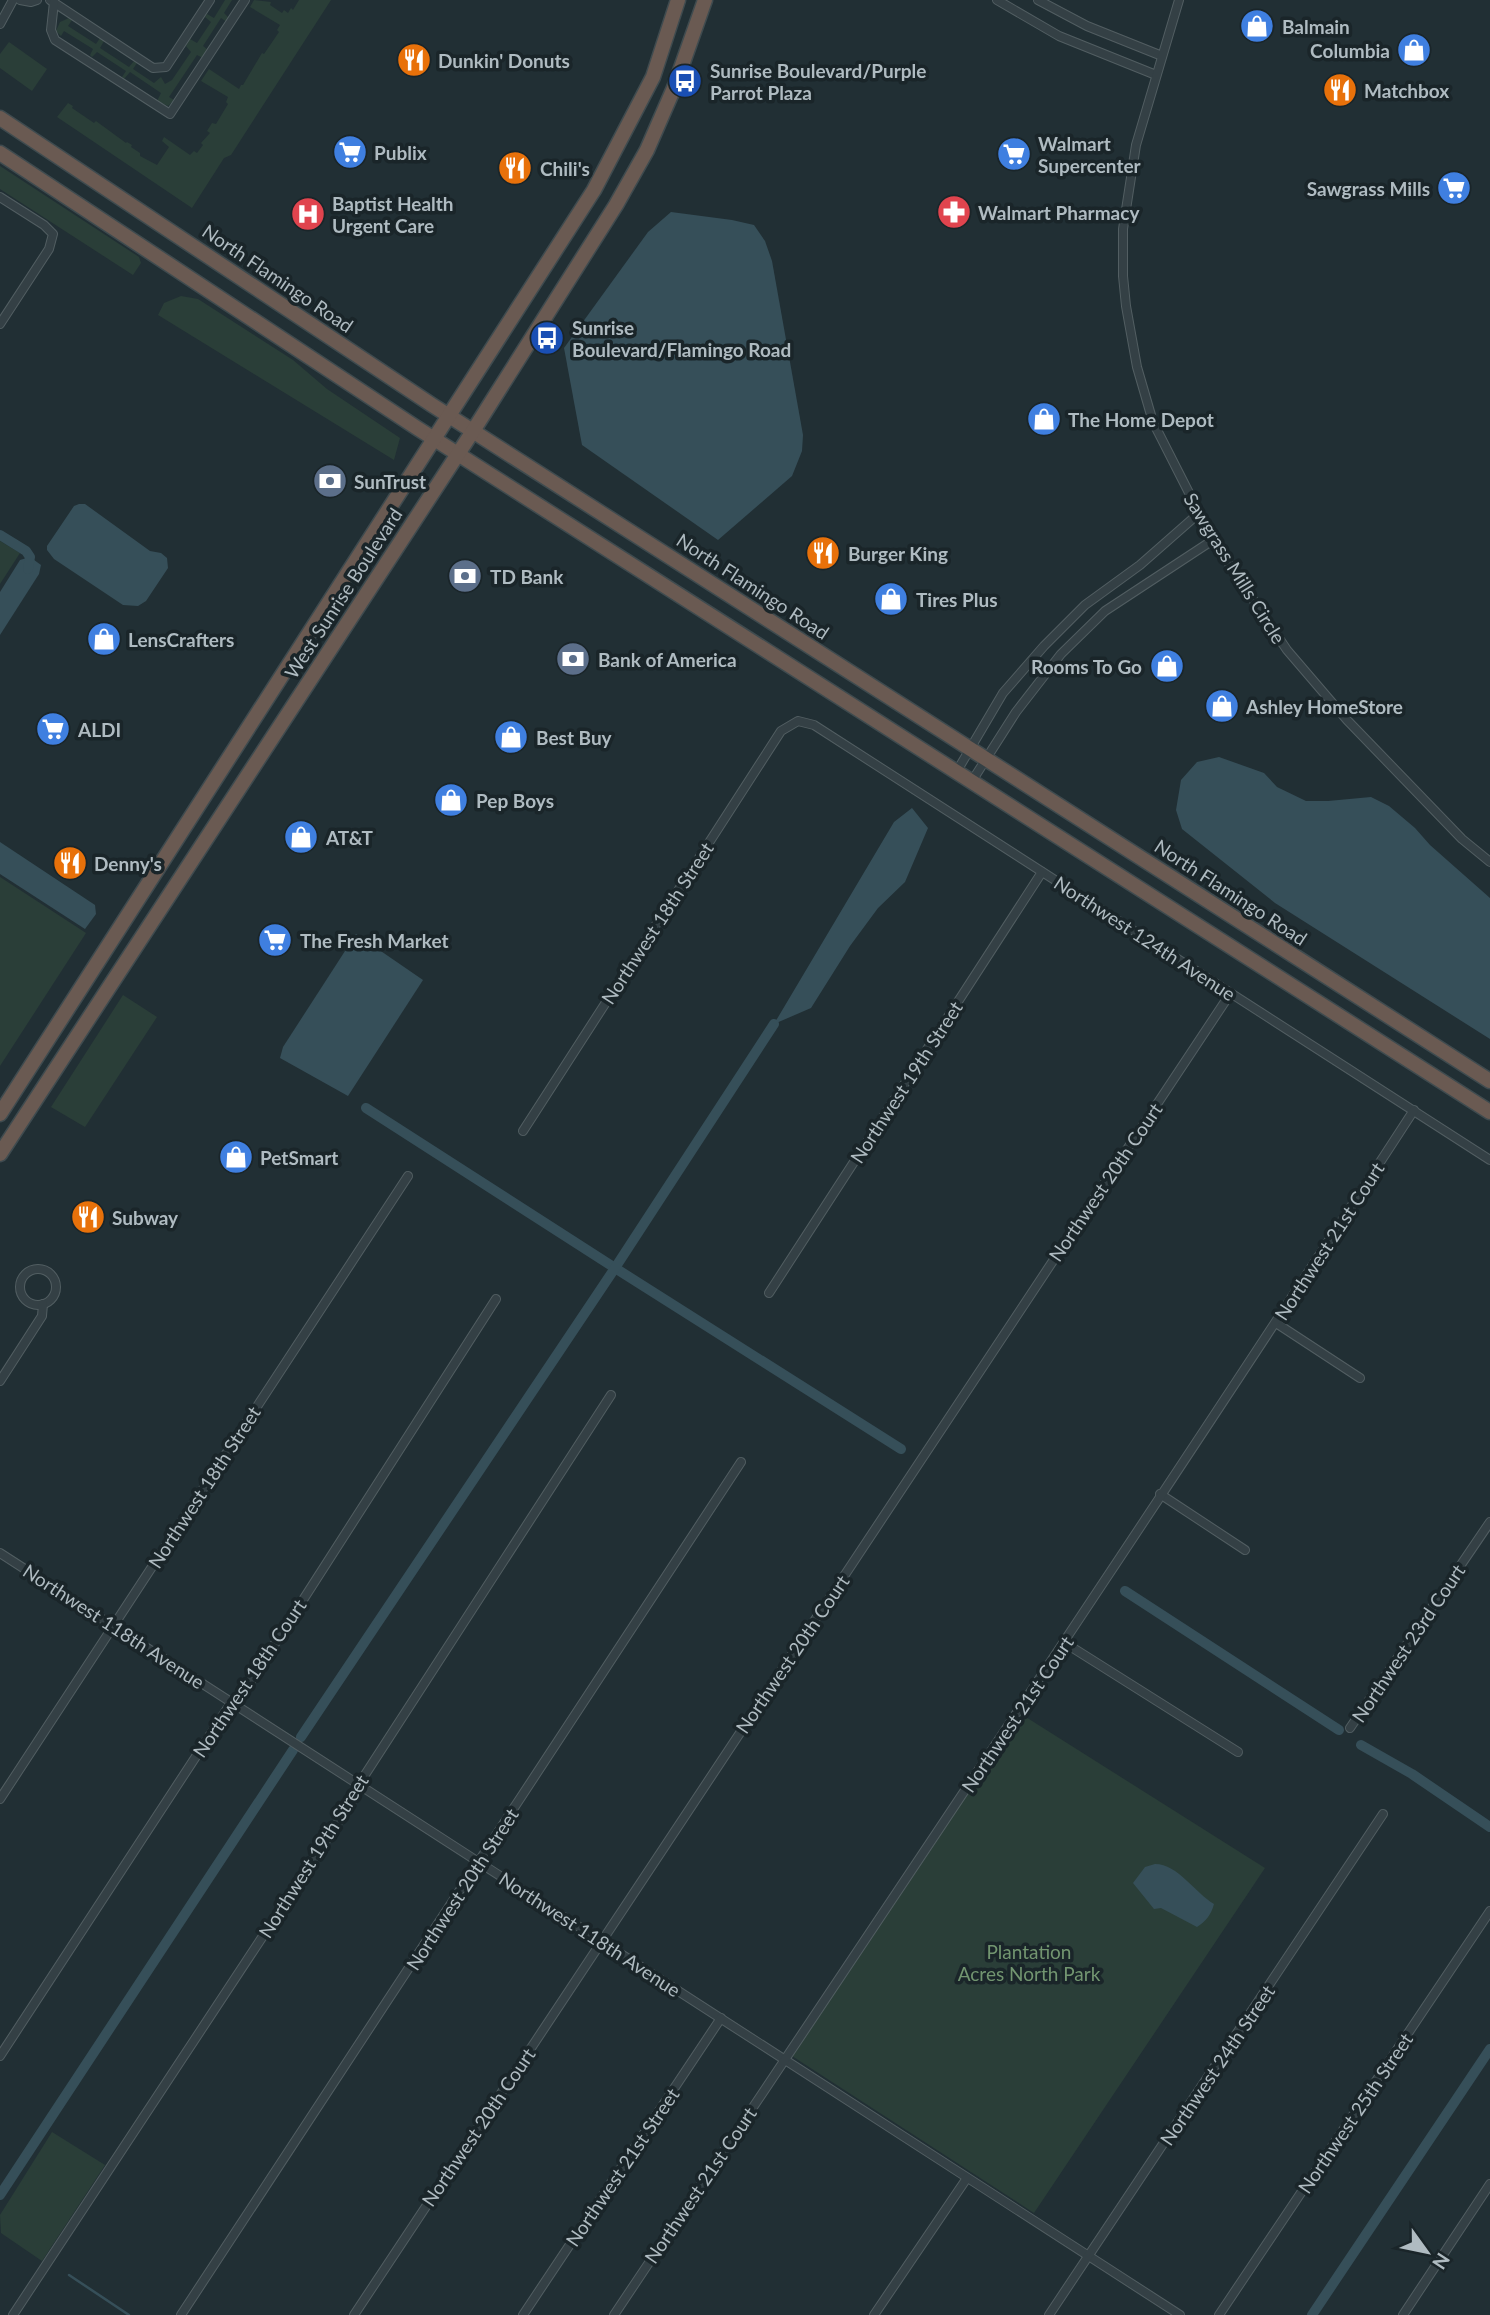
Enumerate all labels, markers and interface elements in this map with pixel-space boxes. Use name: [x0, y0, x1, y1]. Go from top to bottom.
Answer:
shop icon: Balmain: [1238, 7, 1276, 45]
place label: Balmain: [1282, 15, 1350, 38]
shop icon: Columbia: [1395, 31, 1433, 69]
place label: Columbia: [1310, 39, 1390, 62]
restaurant icon: Dunkin' Donuts: [395, 41, 433, 79]
place label: Dunkin' Donuts: [438, 49, 570, 72]
place label: Sunrise Boulevard/Purple Parrot Plaza: [710, 59, 926, 104]
bus stop icon: Sunrise Boulevard/Purple Parrot Plaza: [666, 62, 704, 100]
restaurant icon: Matchbox: [1321, 71, 1359, 109]
place label: Matchbox: [1364, 79, 1449, 102]
place label: Walmart Supercenter: [1038, 132, 1142, 177]
supermarket icon: Publix: [331, 133, 369, 171]
supermarket icon: Walmart Supercenter: [995, 135, 1033, 173]
place label: Publix: [374, 141, 427, 164]
restaurant icon: Chili's: [496, 149, 534, 187]
place label: Chili's: [540, 157, 590, 180]
supermarket icon: Sawgrass Mills: [1435, 169, 1473, 207]
place label: Sawgrass Mills: [1307, 177, 1430, 200]
place label: Baptist Health Urgent Care: [332, 192, 454, 237]
pharmacy icon: Walmart Pharmacy: [935, 193, 973, 231]
hospital icon: Baptist Health Urgent Care: [289, 195, 327, 233]
place label: Walmart Pharmacy: [978, 201, 1140, 224]
street label: North Flamingo Road: [198, 219, 358, 337]
place label: Sunrise Boulevard/Flamingo Road: [572, 316, 791, 361]
bus stop icon: Sunrise Boulevard/Flamingo Road: [528, 319, 566, 357]
shop icon: The Home Depot: [1025, 400, 1063, 438]
place label: The Home Depot: [1068, 408, 1214, 431]
bank icon: SunTrust: [311, 462, 349, 500]
place label: SunTrust: [354, 470, 426, 493]
street label: Sawgrass Mills Circle: [1179, 488, 1291, 648]
street label: West Sunrise Boulevard: [279, 504, 407, 682]
street label: North Flamingo Road: [673, 528, 833, 644]
restaurant icon: Burger King: [804, 534, 842, 572]
place label: Burger King: [848, 542, 948, 565]
bank icon: TD Bank: [446, 557, 484, 595]
place label: TD Bank: [490, 565, 564, 588]
shop icon: Tires Plus: [872, 580, 910, 618]
place label: Tires Plus: [916, 588, 998, 611]
shop icon: LensCrafters: [85, 620, 123, 658]
place label: LensCrafters: [128, 628, 234, 651]
bank icon: Bank of America: [554, 640, 592, 678]
shop icon: Rooms To Go: [1148, 647, 1186, 685]
place label: Bank of America: [598, 648, 737, 671]
place label: Rooms To Go: [1031, 655, 1142, 678]
shop icon: Ashley HomeStore: [1203, 687, 1241, 725]
place label: Ashley HomeStore: [1245, 695, 1403, 718]
supermarket icon: ALDI: [34, 710, 72, 748]
place label: ALDI: [77, 718, 121, 741]
shop icon: Best Buy: [492, 718, 530, 756]
place label: Best Buy: [536, 726, 613, 749]
shop icon: Pep Boys: [432, 781, 470, 819]
place label: Pep Boys: [476, 789, 554, 812]
shop icon: AT&T: [282, 818, 320, 856]
place label: AT&T: [325, 826, 374, 849]
street label: North Flamingo Road: [1151, 834, 1311, 950]
street label: Northwest 18th Street: [596, 838, 718, 1008]
restaurant icon: Denny's: [51, 844, 89, 882]
place label: Denny's: [94, 852, 162, 875]
street label: Northwest 124th Avenue: [1050, 871, 1240, 1005]
supermarket icon: The Fresh Market: [256, 921, 294, 959]
place label: The Fresh Market: [300, 929, 449, 952]
street label: Northwest 19th Street: [845, 997, 967, 1167]
street label: Northwest 20th Court: [1043, 1098, 1167, 1265]
shop icon: PetSmart: [217, 1138, 255, 1176]
place label: PetSmart: [260, 1146, 338, 1169]
street label: Northwest 21st Court: [1269, 1158, 1389, 1324]
restaurant icon: Subway: [69, 1198, 107, 1236]
place label: Subway: [112, 1206, 179, 1229]
street label: Northwest 18th Street: [143, 1402, 265, 1572]
street label: Northwest 118th Avenue: [19, 1559, 209, 1693]
street label: Northwest 23rd Court: [1347, 1559, 1470, 1726]
street label: Northwest 20th Court: [730, 1570, 854, 1737]
street label: Northwest 18th Court: [187, 1594, 311, 1761]
street label: Northwest 21st Court: [956, 1631, 1078, 1797]
street label: Northwest 19th Street: [253, 1770, 373, 1942]
street label: Northwest 20th Street: [401, 1804, 523, 1974]
street label: Northwest 118th Avenue: [495, 1867, 685, 2001]
park label: Plantation Acres North Park: [958, 1940, 1101, 1985]
street label: Northwest 24th Street: [1155, 1980, 1279, 2150]
street label: Northwest 25th Street: [1293, 2028, 1417, 2198]
street label: Northwest 20th Court: [416, 2043, 540, 2210]
street label: Northwest 21st Street: [560, 2083, 684, 2251]
street label: Northwest 21st Court: [639, 2102, 761, 2268]
north arrow: [1392, 2217, 1462, 2287]
text: N: [1428, 2249, 1455, 2274]

